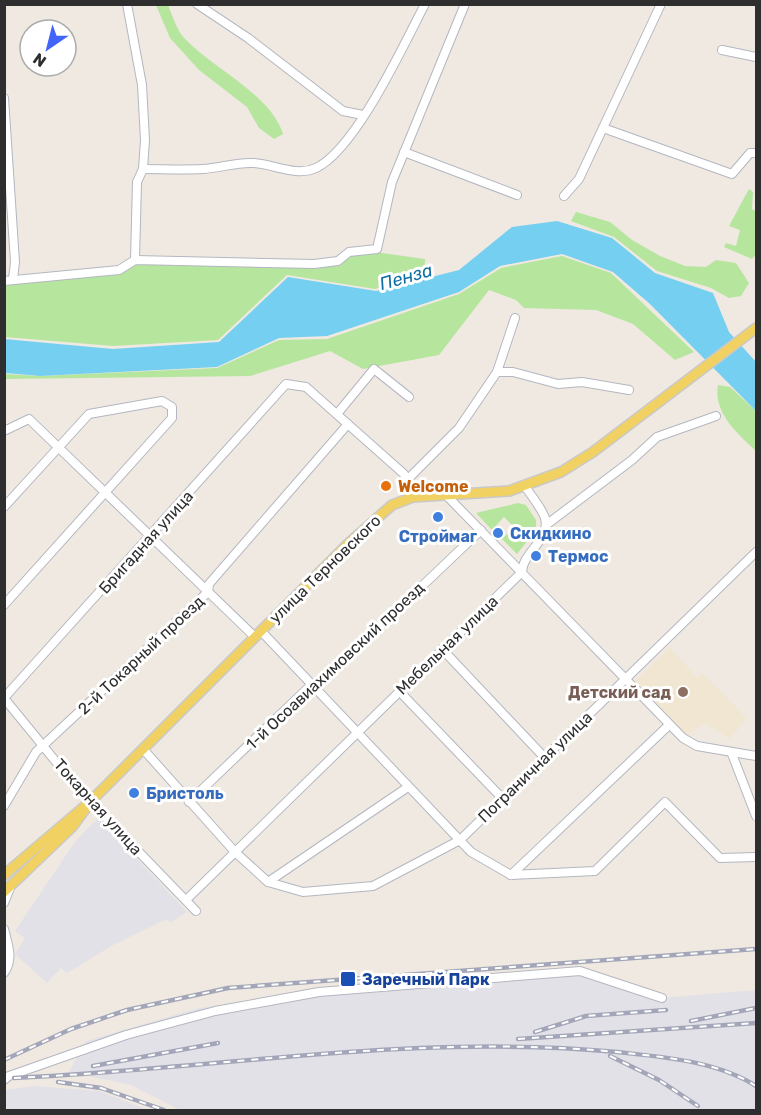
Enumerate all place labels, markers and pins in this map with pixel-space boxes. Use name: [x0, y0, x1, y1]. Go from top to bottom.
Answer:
place label: Welcome: [398, 477, 468, 496]
marker: Welcome: [379, 479, 393, 493]
marker: Строймаг: [431, 510, 445, 524]
place label: Скидкино: [510, 524, 592, 543]
marker: Скидкино: [491, 526, 505, 540]
place label: Строймаг: [399, 527, 478, 546]
place label: Термос: [548, 547, 608, 566]
marker: Термос: [529, 549, 543, 563]
place label: Детский сад: [568, 683, 671, 702]
marker: Детский сад: [676, 685, 690, 699]
place label: Бристоль: [146, 784, 224, 803]
marker: Бристоль: [127, 786, 141, 800]
marker: Заречный Парк: [339, 970, 357, 988]
place label: Заречный Парк: [362, 970, 490, 989]

